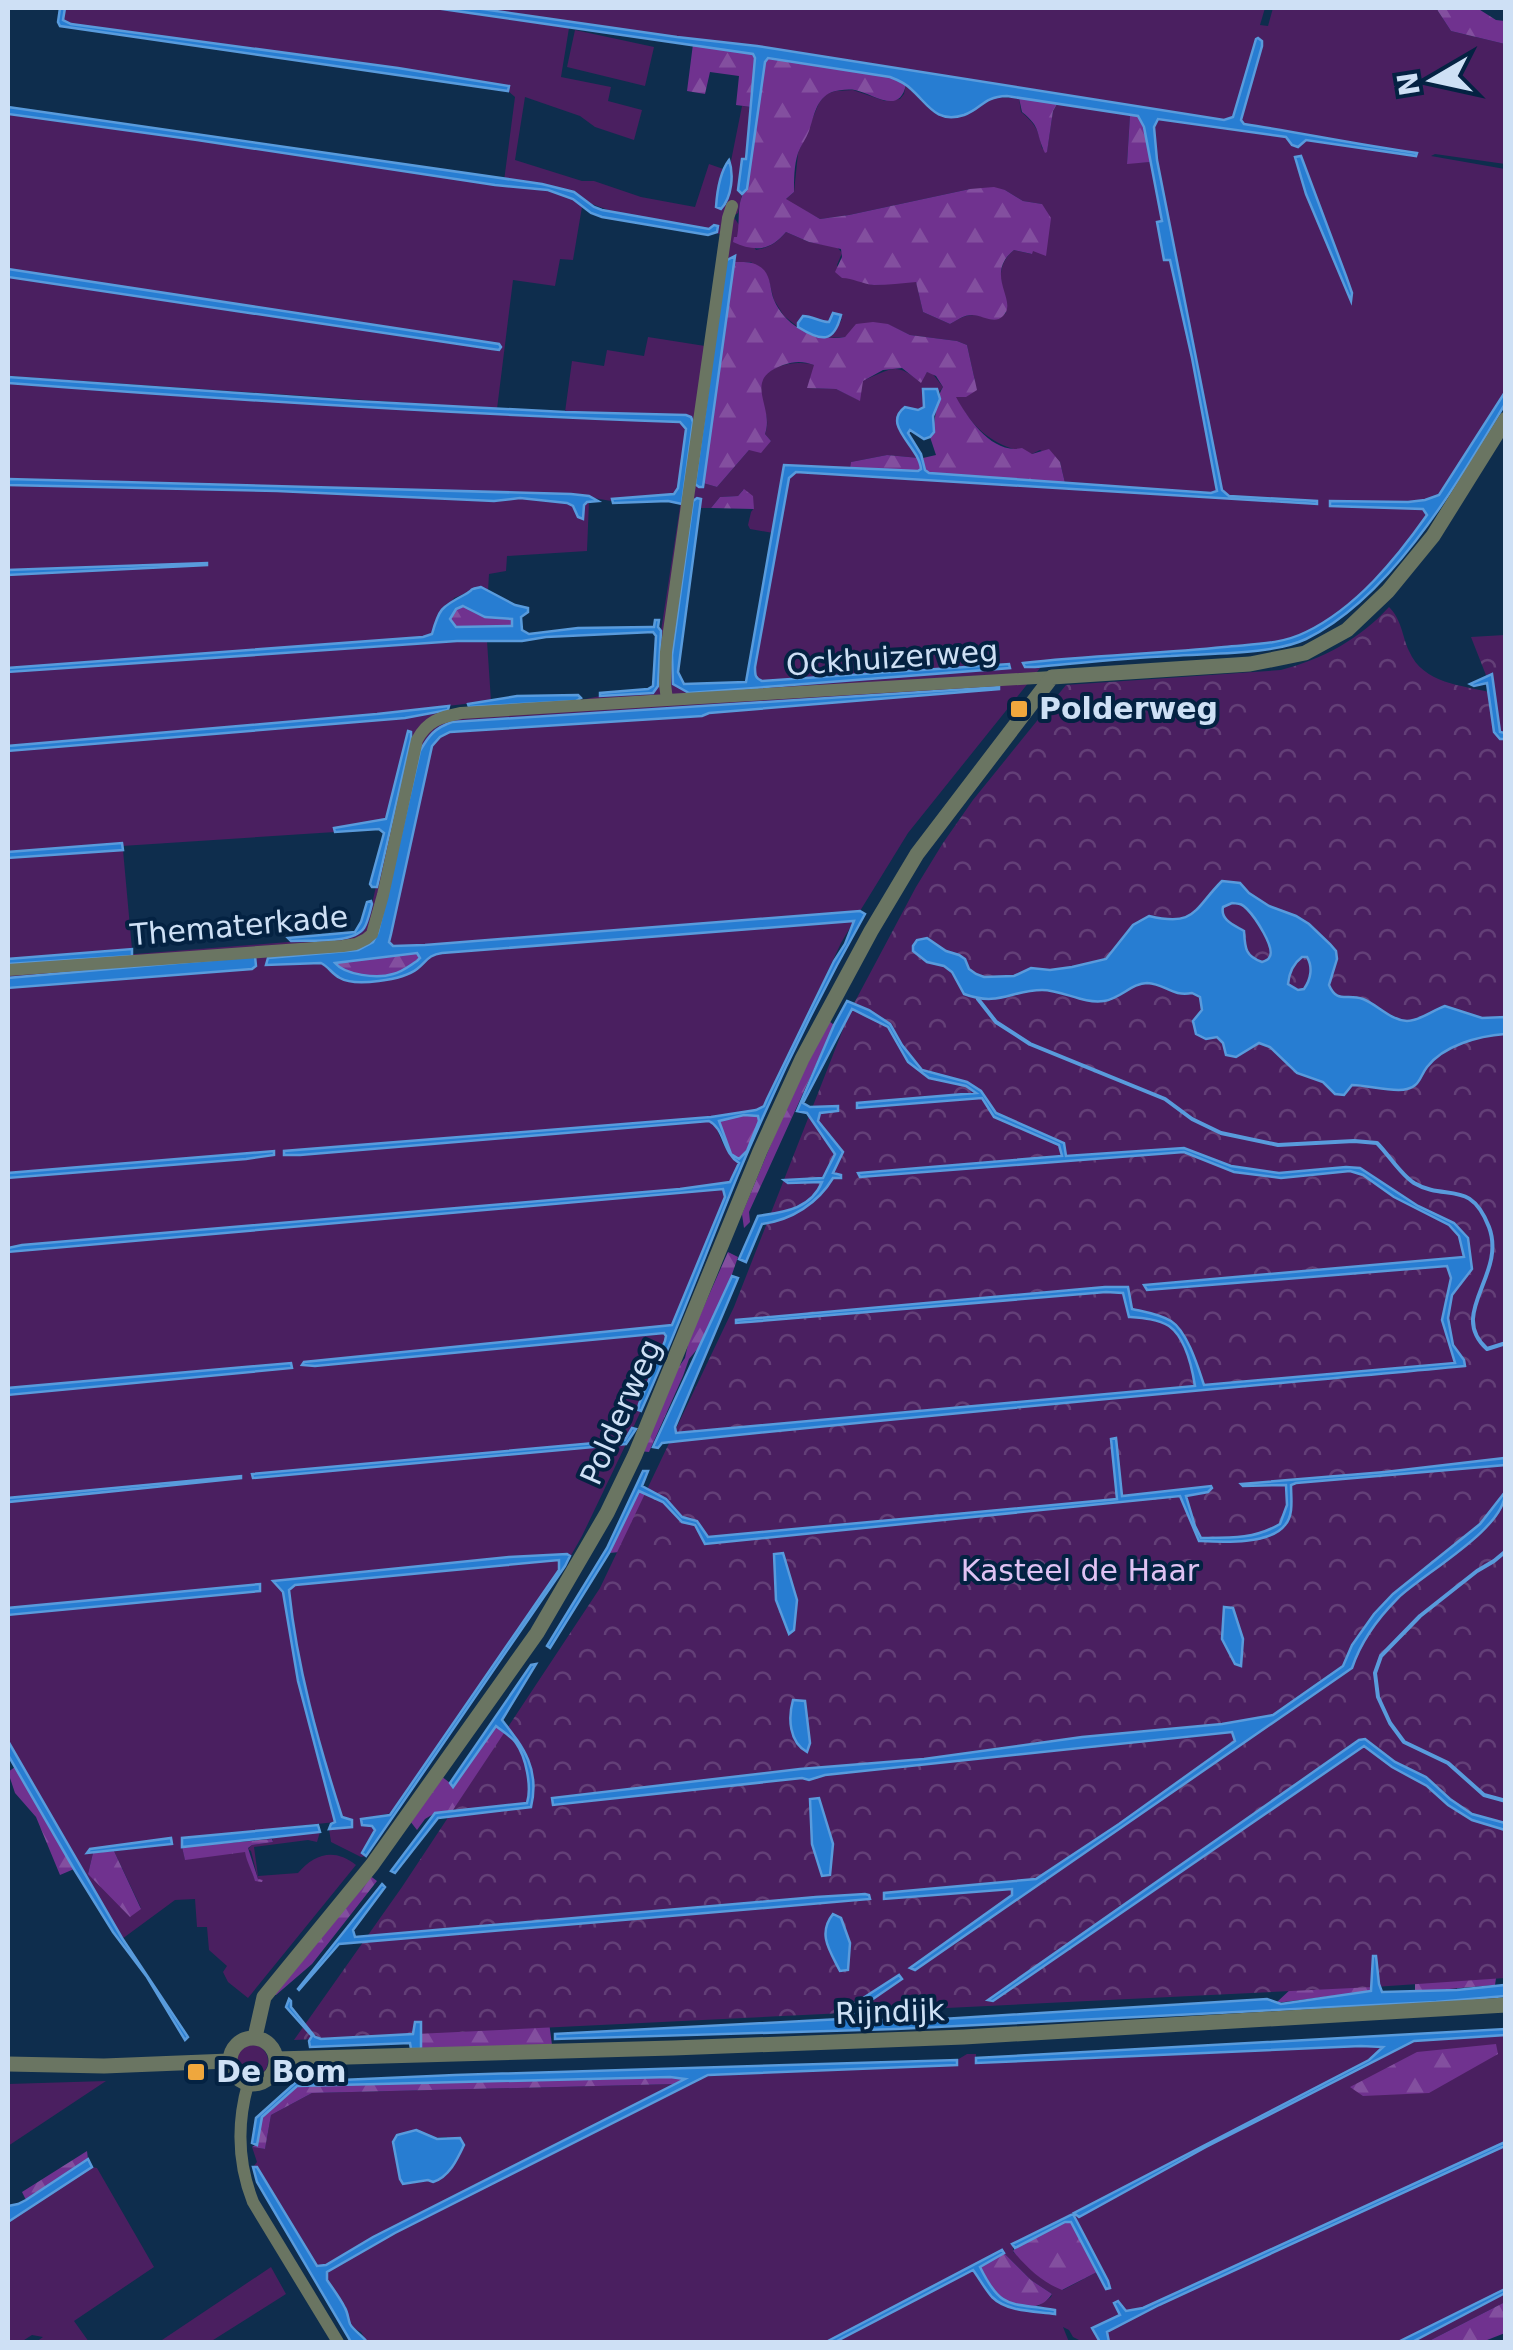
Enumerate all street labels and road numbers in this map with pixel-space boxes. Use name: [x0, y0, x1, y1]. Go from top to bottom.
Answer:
street label: Ockhuizerweg: [785, 633, 999, 682]
street label: Thematerkade: [128, 899, 349, 953]
street label: Polderweg: [573, 1334, 668, 1490]
street label: Rijndijk: [835, 1992, 946, 2031]

